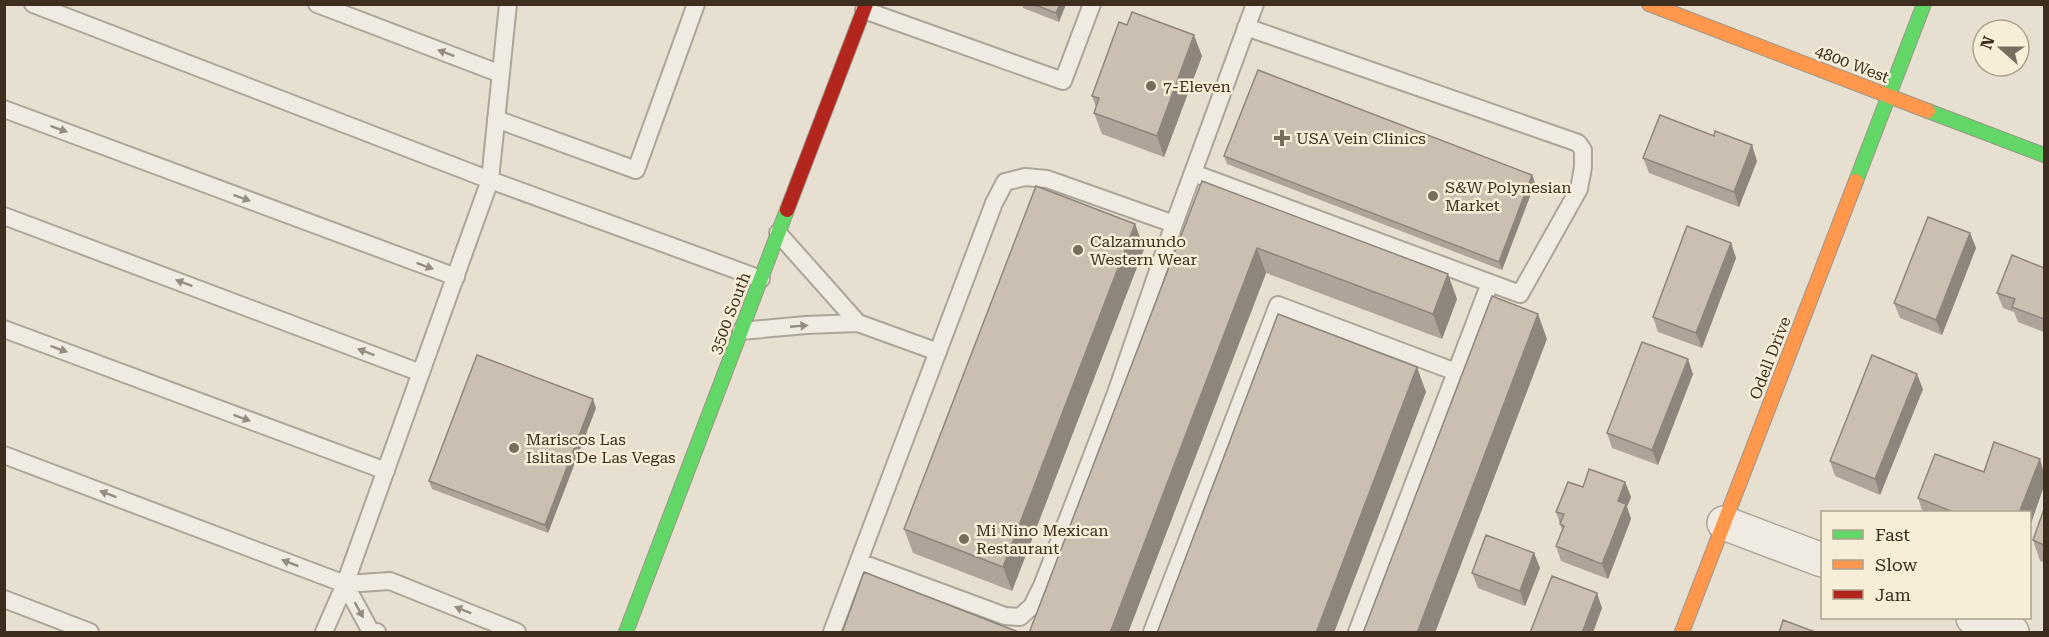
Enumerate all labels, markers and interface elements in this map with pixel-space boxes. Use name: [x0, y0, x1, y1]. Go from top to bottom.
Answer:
north arrow: [1971, 18, 2031, 78]
text: N: [1976, 34, 1999, 52]
street label: 4800 West: [1812, 41, 1892, 87]
one-way arrow: [437, 48, 455, 58]
place label: 7-Eleven: [1163, 77, 1231, 96]
marker: 7-Eleven: [1144, 79, 1158, 93]
one-way arrow: [50, 125, 68, 135]
marker: USA Vein Clinics: [1273, 129, 1291, 147]
place label: USA Vein Clinics: [1296, 129, 1426, 148]
place label: S&W Polynesian Market: [1445, 178, 1572, 215]
marker: S&W Polynesian Market: [1426, 189, 1440, 203]
one-way arrow: [233, 193, 251, 203]
place label: Calzamundo Western Wear: [1090, 232, 1197, 269]
marker: Calzamundo Western Wear: [1071, 243, 1085, 257]
one-way arrow: [416, 261, 434, 271]
street label: 3500 South: [706, 269, 754, 357]
one-way arrow: [174, 278, 192, 288]
street label: Odell Drive: [1745, 314, 1795, 402]
one-way arrow: [790, 321, 809, 331]
one-way arrow: [50, 345, 68, 355]
one-way arrow: [357, 347, 375, 357]
one-way arrow: [233, 413, 251, 423]
place label: Mariscos Las Islitas De Las Vegas: [526, 430, 676, 467]
marker: Mariscos Las Islitas De Las Vegas: [507, 441, 521, 455]
one-way arrow: [99, 489, 117, 498]
legend: [1821, 511, 2031, 619]
place label: Mi Nino Mexican Restaurant: [976, 521, 1108, 558]
text: Fast: [1875, 524, 1910, 545]
marker: Mi Nino Mexican Restaurant: [957, 532, 971, 546]
text: Slow: [1875, 554, 1917, 575]
one-way arrow: [281, 558, 299, 567]
text: Jam: [1875, 584, 1911, 605]
one-way arrow: [354, 602, 364, 619]
one-way arrow: [454, 605, 472, 615]

